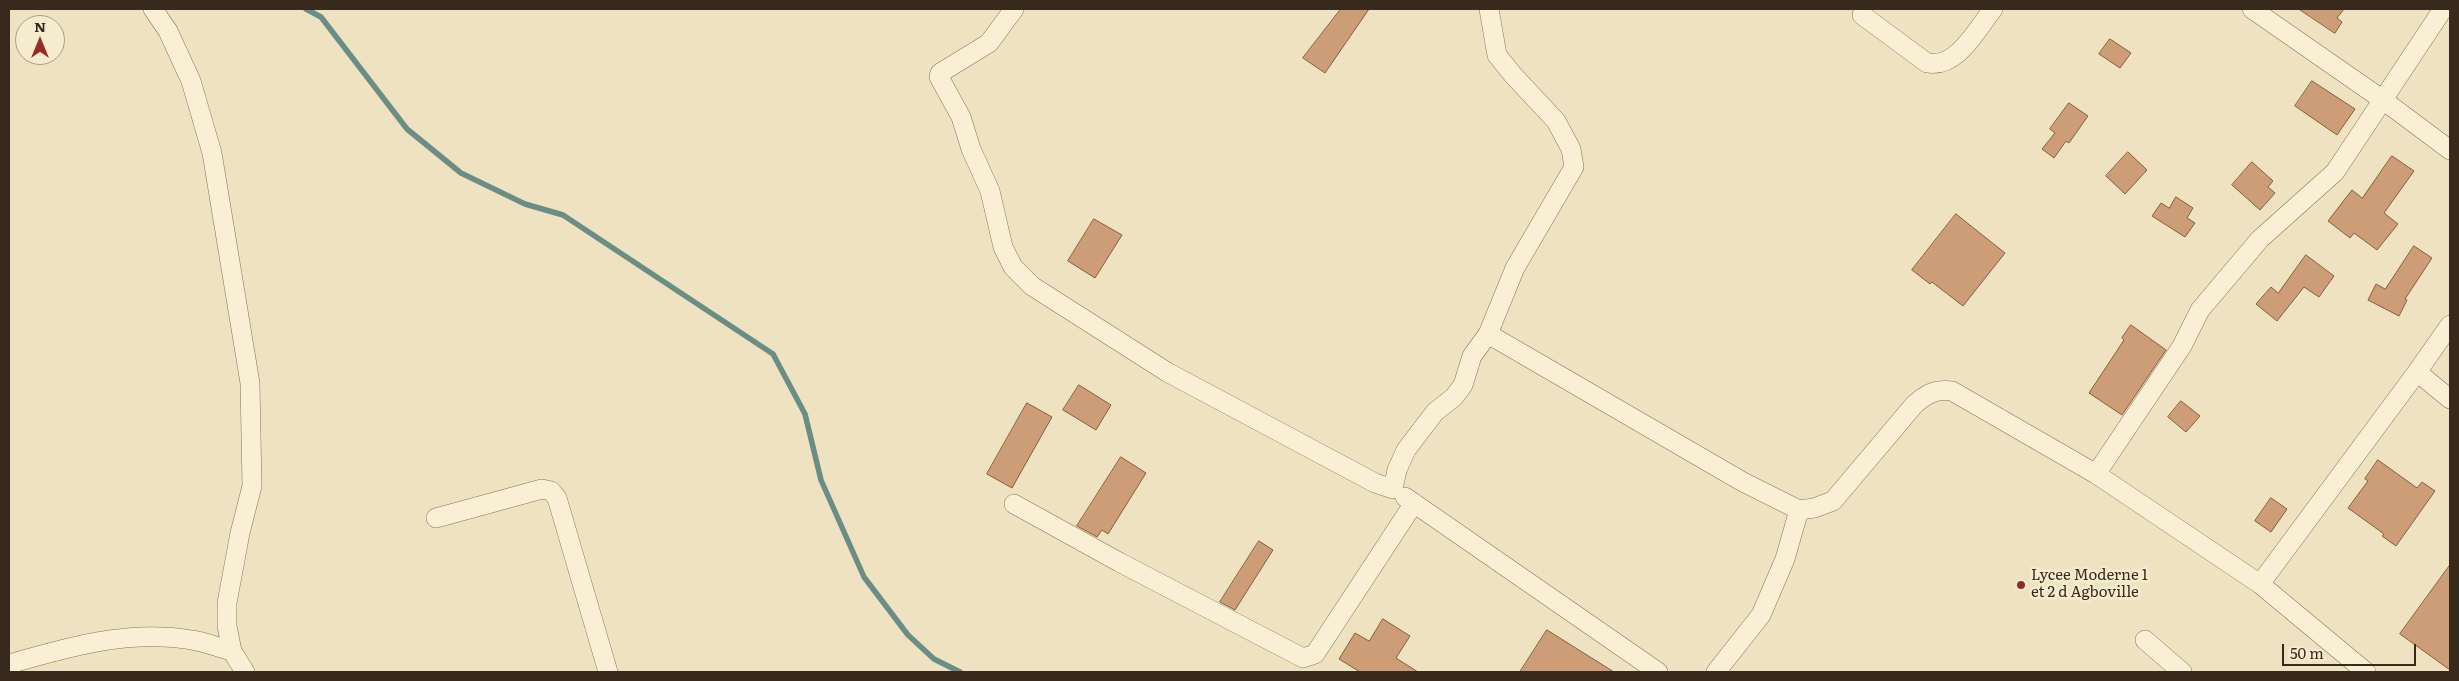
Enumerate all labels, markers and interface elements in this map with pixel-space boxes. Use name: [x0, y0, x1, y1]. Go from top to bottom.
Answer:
north arrow: [15, 15, 65, 65]
text: N: [34, 16, 46, 36]
place label: Lycee Moderne 1 et 2 d Agboville: [2031, 567, 2148, 602]
marker: Lycee Moderne 1 et 2 d Agboville: [2015, 579, 2027, 591]
scale bar: [2284, 634, 2418, 666]
text: 50 m: [2290, 641, 2324, 664]

